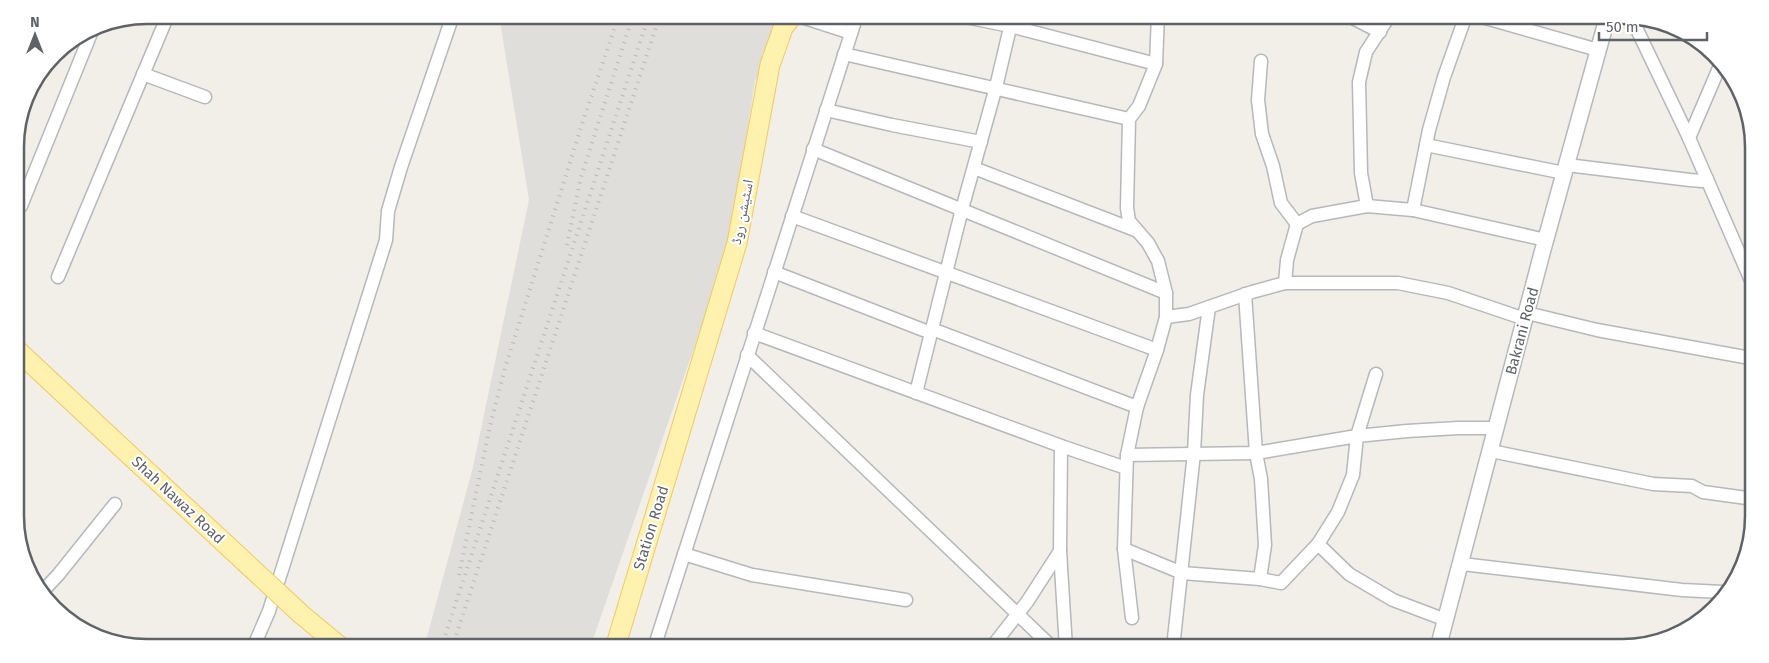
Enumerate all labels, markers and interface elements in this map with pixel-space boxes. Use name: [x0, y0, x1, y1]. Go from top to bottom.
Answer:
north arrow: [10, 10, 60, 60]
scale bar: [1599, 10, 1706, 42]
text: N: [30, 14, 40, 31]
text: 50 m: [1606, 18, 1639, 36]
street label: اسٹیشن روڈ: [727, 178, 758, 246]
street label: Bakrani Road: [1502, 285, 1542, 377]
street label: Shah Nawaz Road: [128, 452, 228, 548]
street label: Station Road: [630, 484, 672, 572]

